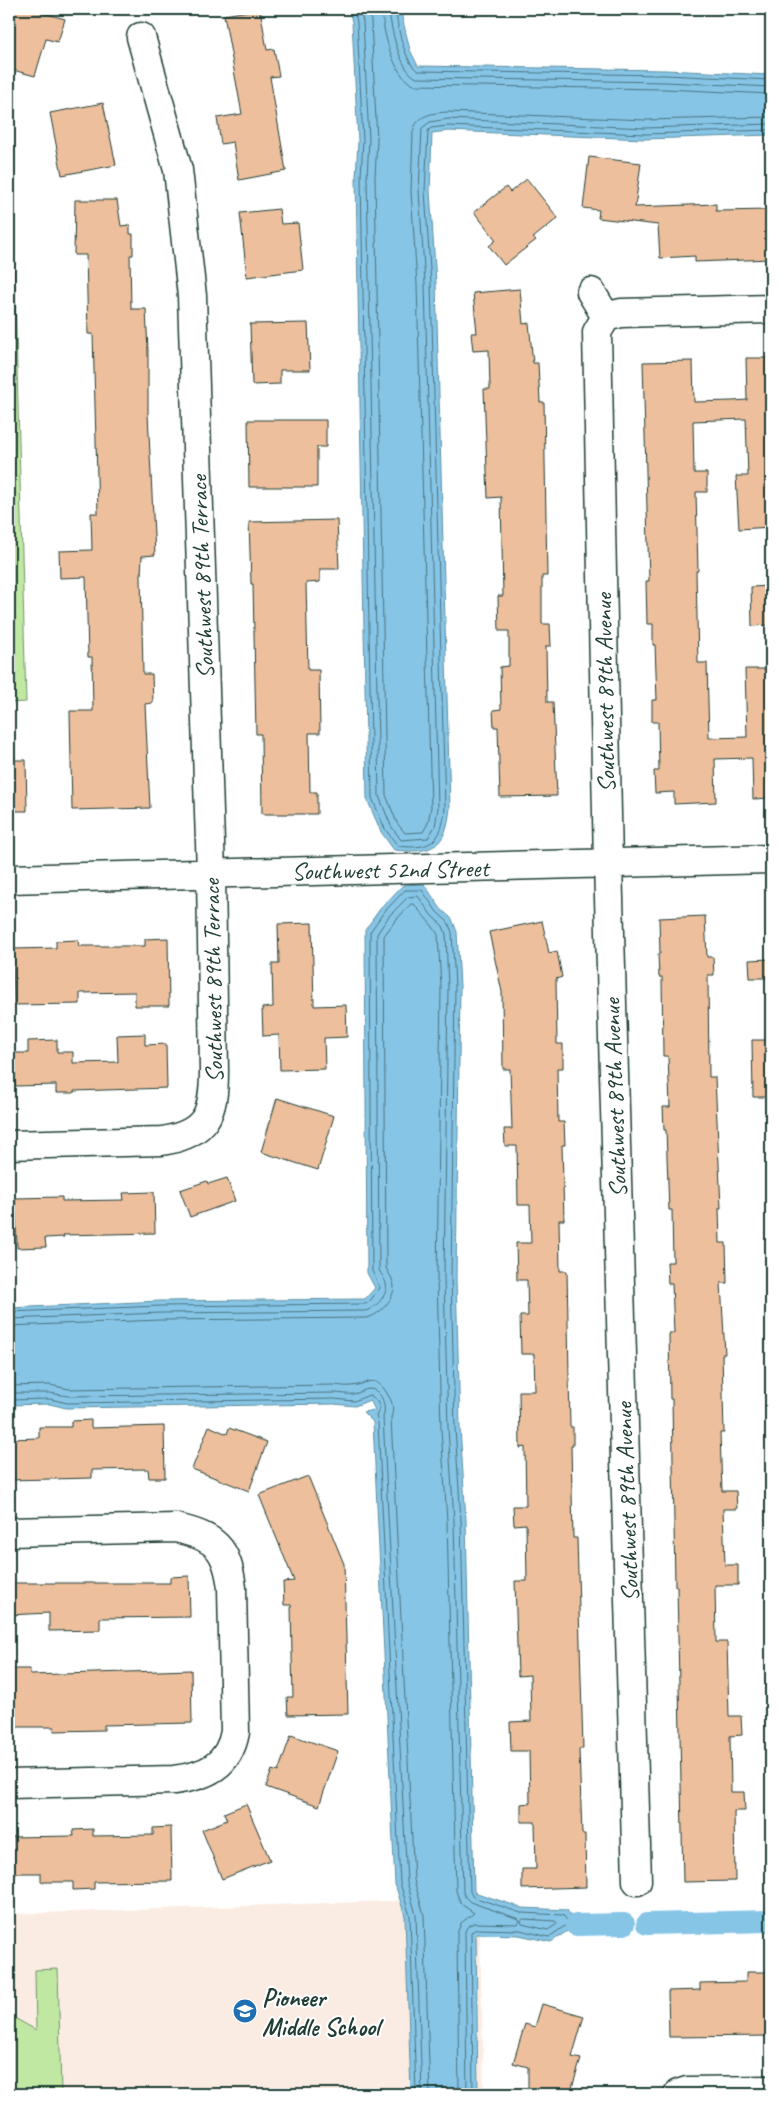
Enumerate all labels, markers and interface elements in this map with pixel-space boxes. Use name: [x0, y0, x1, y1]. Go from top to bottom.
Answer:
street label: Southwest 89th Terrace: [182, 473, 222, 679]
street label: Southwest 89th Avenue: [587, 591, 623, 793]
street label: Southwest 52nd Street: [291, 852, 492, 888]
street label: Southwest 89th Terrace: [195, 877, 231, 1083]
street label: Southwest 89th Avenue: [595, 996, 634, 1198]
street label: Southwest 89th Avenue: [607, 1400, 646, 1602]
place label: Pioneer Middle School: [262, 1982, 384, 2043]
school or university icon: Pioneer Middle School: [232, 1998, 258, 2024]

